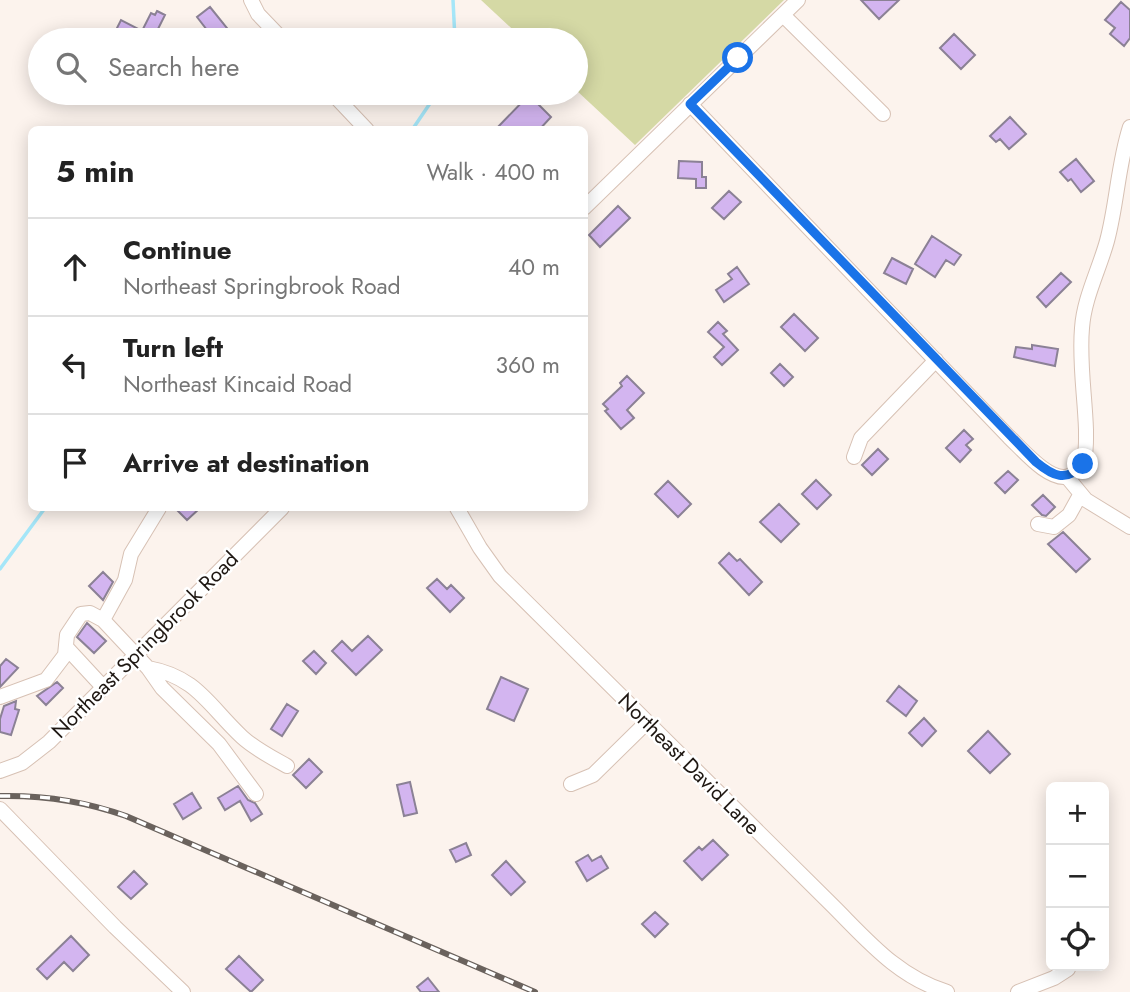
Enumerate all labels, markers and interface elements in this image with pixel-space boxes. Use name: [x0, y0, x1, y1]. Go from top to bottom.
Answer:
search box: [28, 28, 588, 105]
route start: [722, 42, 753, 73]
icon: search: [52, 48, 90, 86]
text: Search here: [108, 48, 240, 86]
text: 5 min: [56, 150, 134, 193]
text: Walk · 400 m: [427, 155, 560, 189]
text: Continue: [123, 231, 232, 269]
icon: ahead: [56, 248, 94, 286]
text: 40 m: [508, 250, 560, 284]
text: Northeast Springbrook Road: [123, 269, 401, 303]
text: Turn left: [123, 329, 223, 367]
icon: left: [56, 346, 94, 384]
text: 360 m: [496, 348, 560, 382]
text: Northeast Kincaid Road: [123, 367, 352, 401]
icon: arrive: [56, 444, 94, 482]
text: Arrive at destination: [123, 444, 370, 482]
route end: [1067, 448, 1098, 479]
street label: Northeast Springbrook Road: [45, 545, 245, 745]
street label: Northeast David Lane: [611, 686, 767, 842]
map controls: [1046, 782, 1109, 971]
button: +: [1046, 782, 1109, 845]
button: −: [1046, 845, 1109, 908]
button: locate: [1046, 908, 1109, 971]

